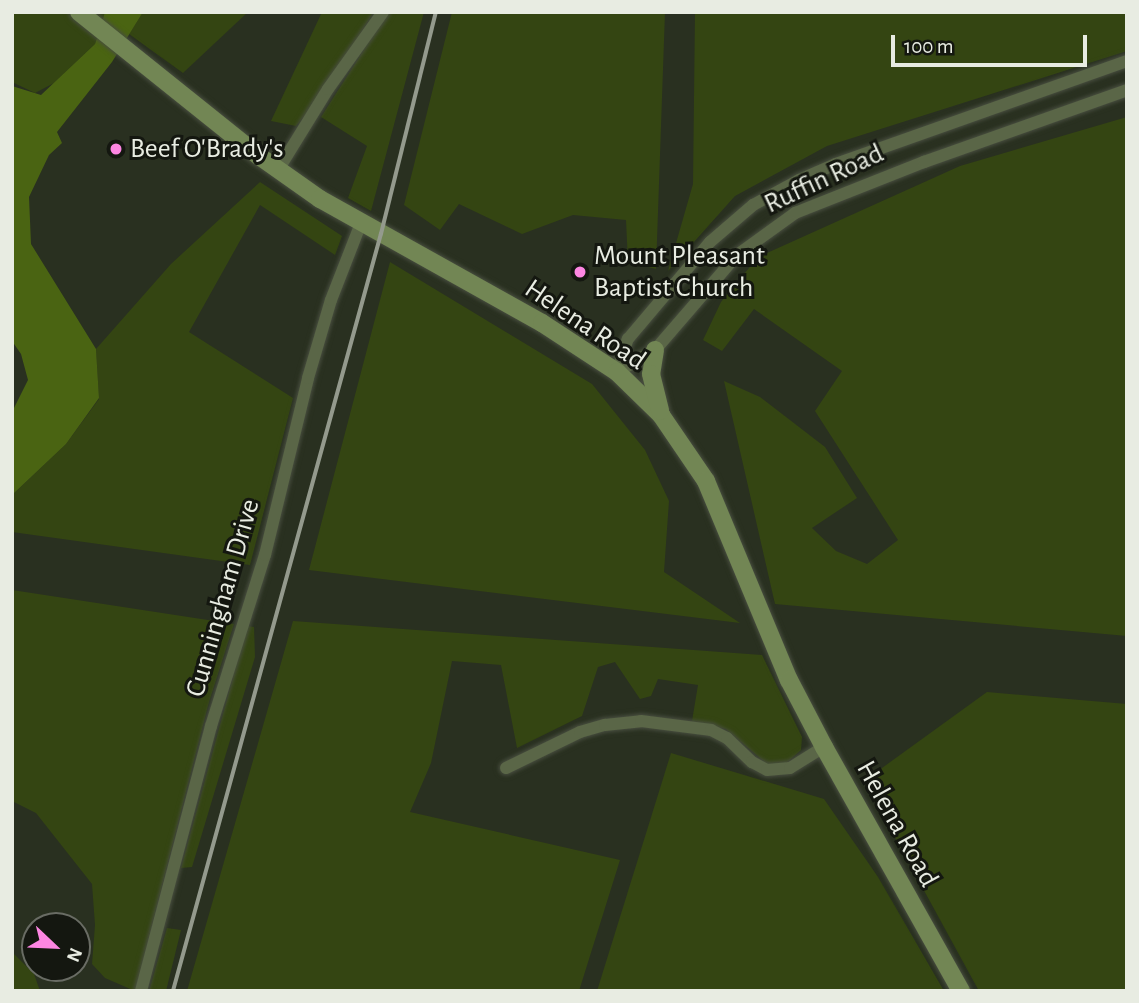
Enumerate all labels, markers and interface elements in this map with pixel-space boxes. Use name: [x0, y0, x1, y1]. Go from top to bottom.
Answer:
scale bar: [894, 21, 1090, 65]
text: 100 m: [904, 36, 954, 57]
place label: Beef O'Brady's: [130, 132, 284, 166]
street label: Ruffin Road: [759, 137, 889, 221]
marker: Beef O'Brady's: [108, 141, 124, 157]
place label: Mount Pleasant Baptist Church: [594, 239, 765, 305]
marker: Mount Pleasant Baptist Church: [572, 264, 588, 280]
street label: Helena Road: [518, 272, 652, 378]
street label: Cunningham Drive: [179, 495, 267, 701]
street label: Helena Road: [849, 755, 945, 893]
north arrow: [21, 912, 91, 982]
text: N: [63, 945, 85, 964]

